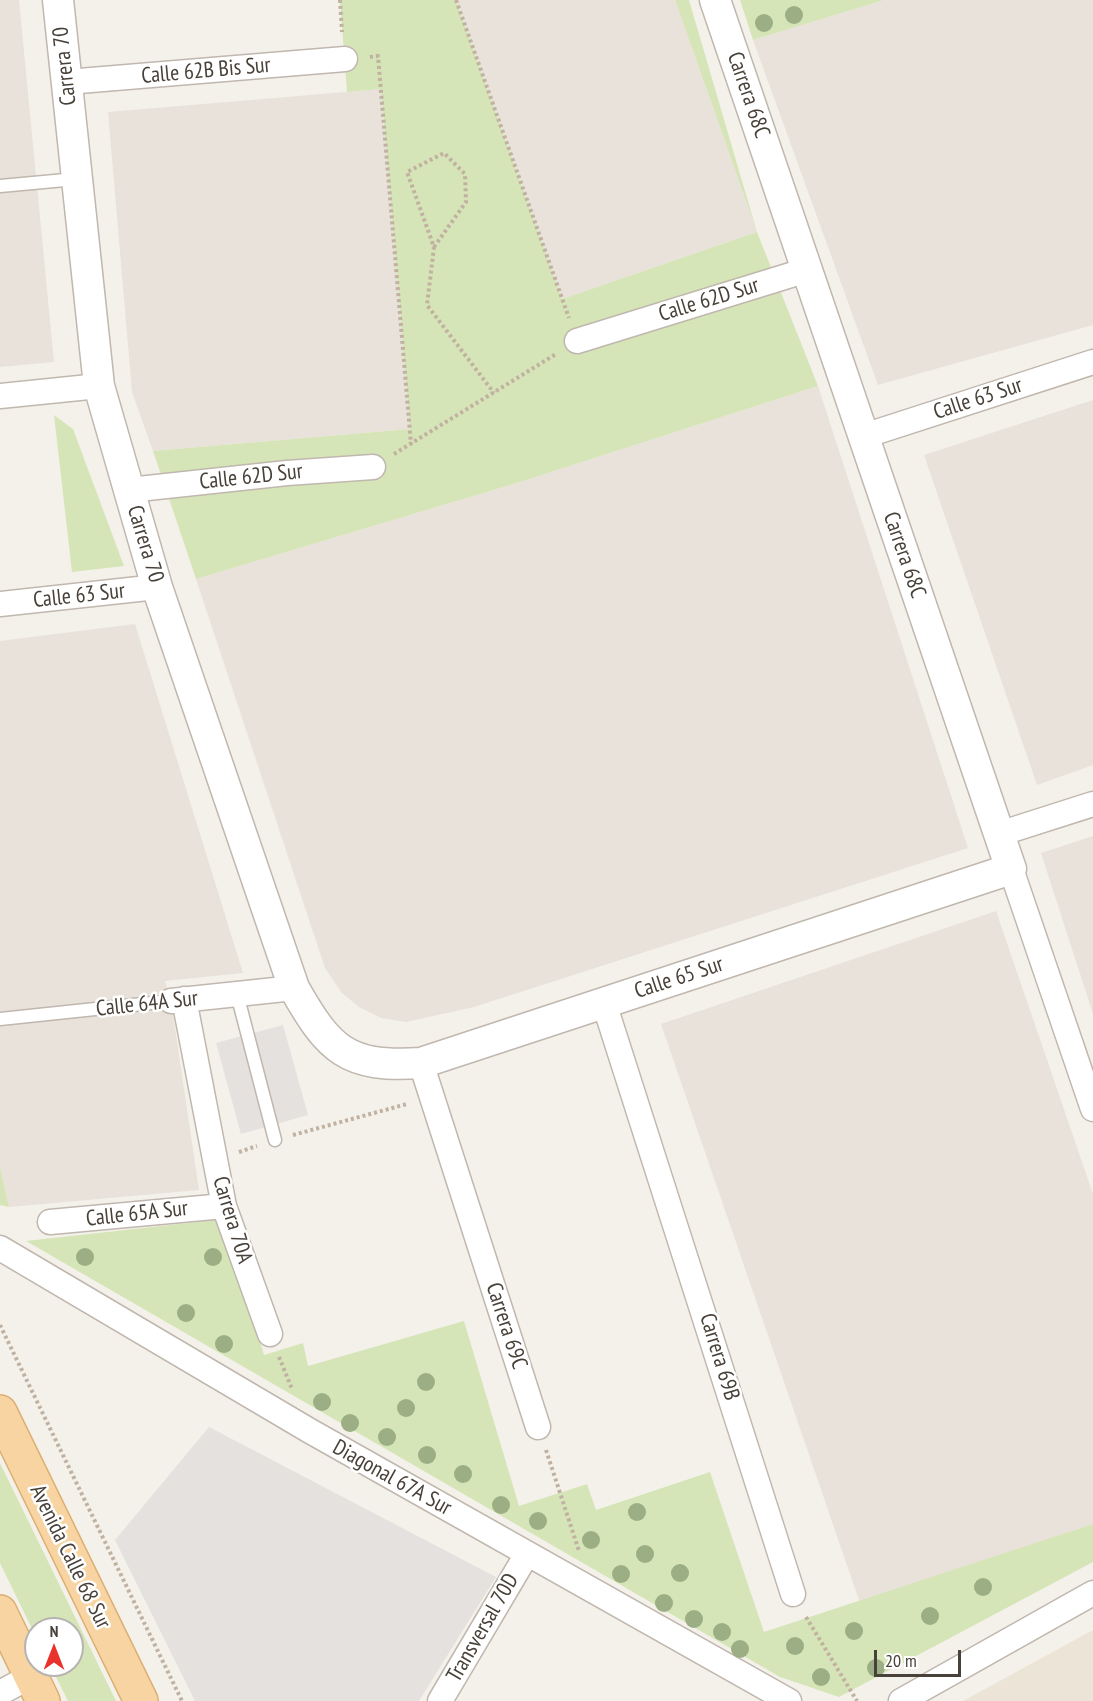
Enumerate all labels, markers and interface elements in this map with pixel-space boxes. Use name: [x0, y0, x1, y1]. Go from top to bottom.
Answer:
street label: Carrera 70: [48, 25, 82, 107]
street label: Carrera 68C: [721, 49, 775, 141]
street label: Calle 62B Bis Sur: [140, 52, 272, 90]
street label: Calle 62D Sur: [656, 272, 762, 328]
street label: Calle 63 Sur: [930, 372, 1026, 426]
street label: Calle 62D Sur: [198, 458, 304, 496]
street label: Carrera 70: [121, 502, 169, 586]
street label: Carrera 68C: [877, 509, 931, 601]
street label: Calle 63 Sur: [32, 578, 126, 614]
street label: Calle 65 Sur: [631, 951, 727, 1005]
street label: Calle 64A Sur: [95, 986, 199, 1022]
street label: Carrera 70A: [206, 1173, 258, 1267]
street label: Calle 65A Sur: [85, 1196, 189, 1232]
street label: Carrera 69C: [480, 1280, 532, 1372]
street label: Carrera 69B: [693, 1310, 745, 1404]
street label: Diagonal 67A Sur: [328, 1434, 456, 1522]
street label: Avenida Calle 68 Sur: [24, 1481, 116, 1633]
street label: Transversal 70D: [441, 1569, 525, 1687]
north arrow: [24, 1617, 84, 1677]
text: N: [50, 1621, 58, 1641]
scale bar: [877, 1638, 964, 1676]
text: 20 m: [885, 1649, 917, 1672]

